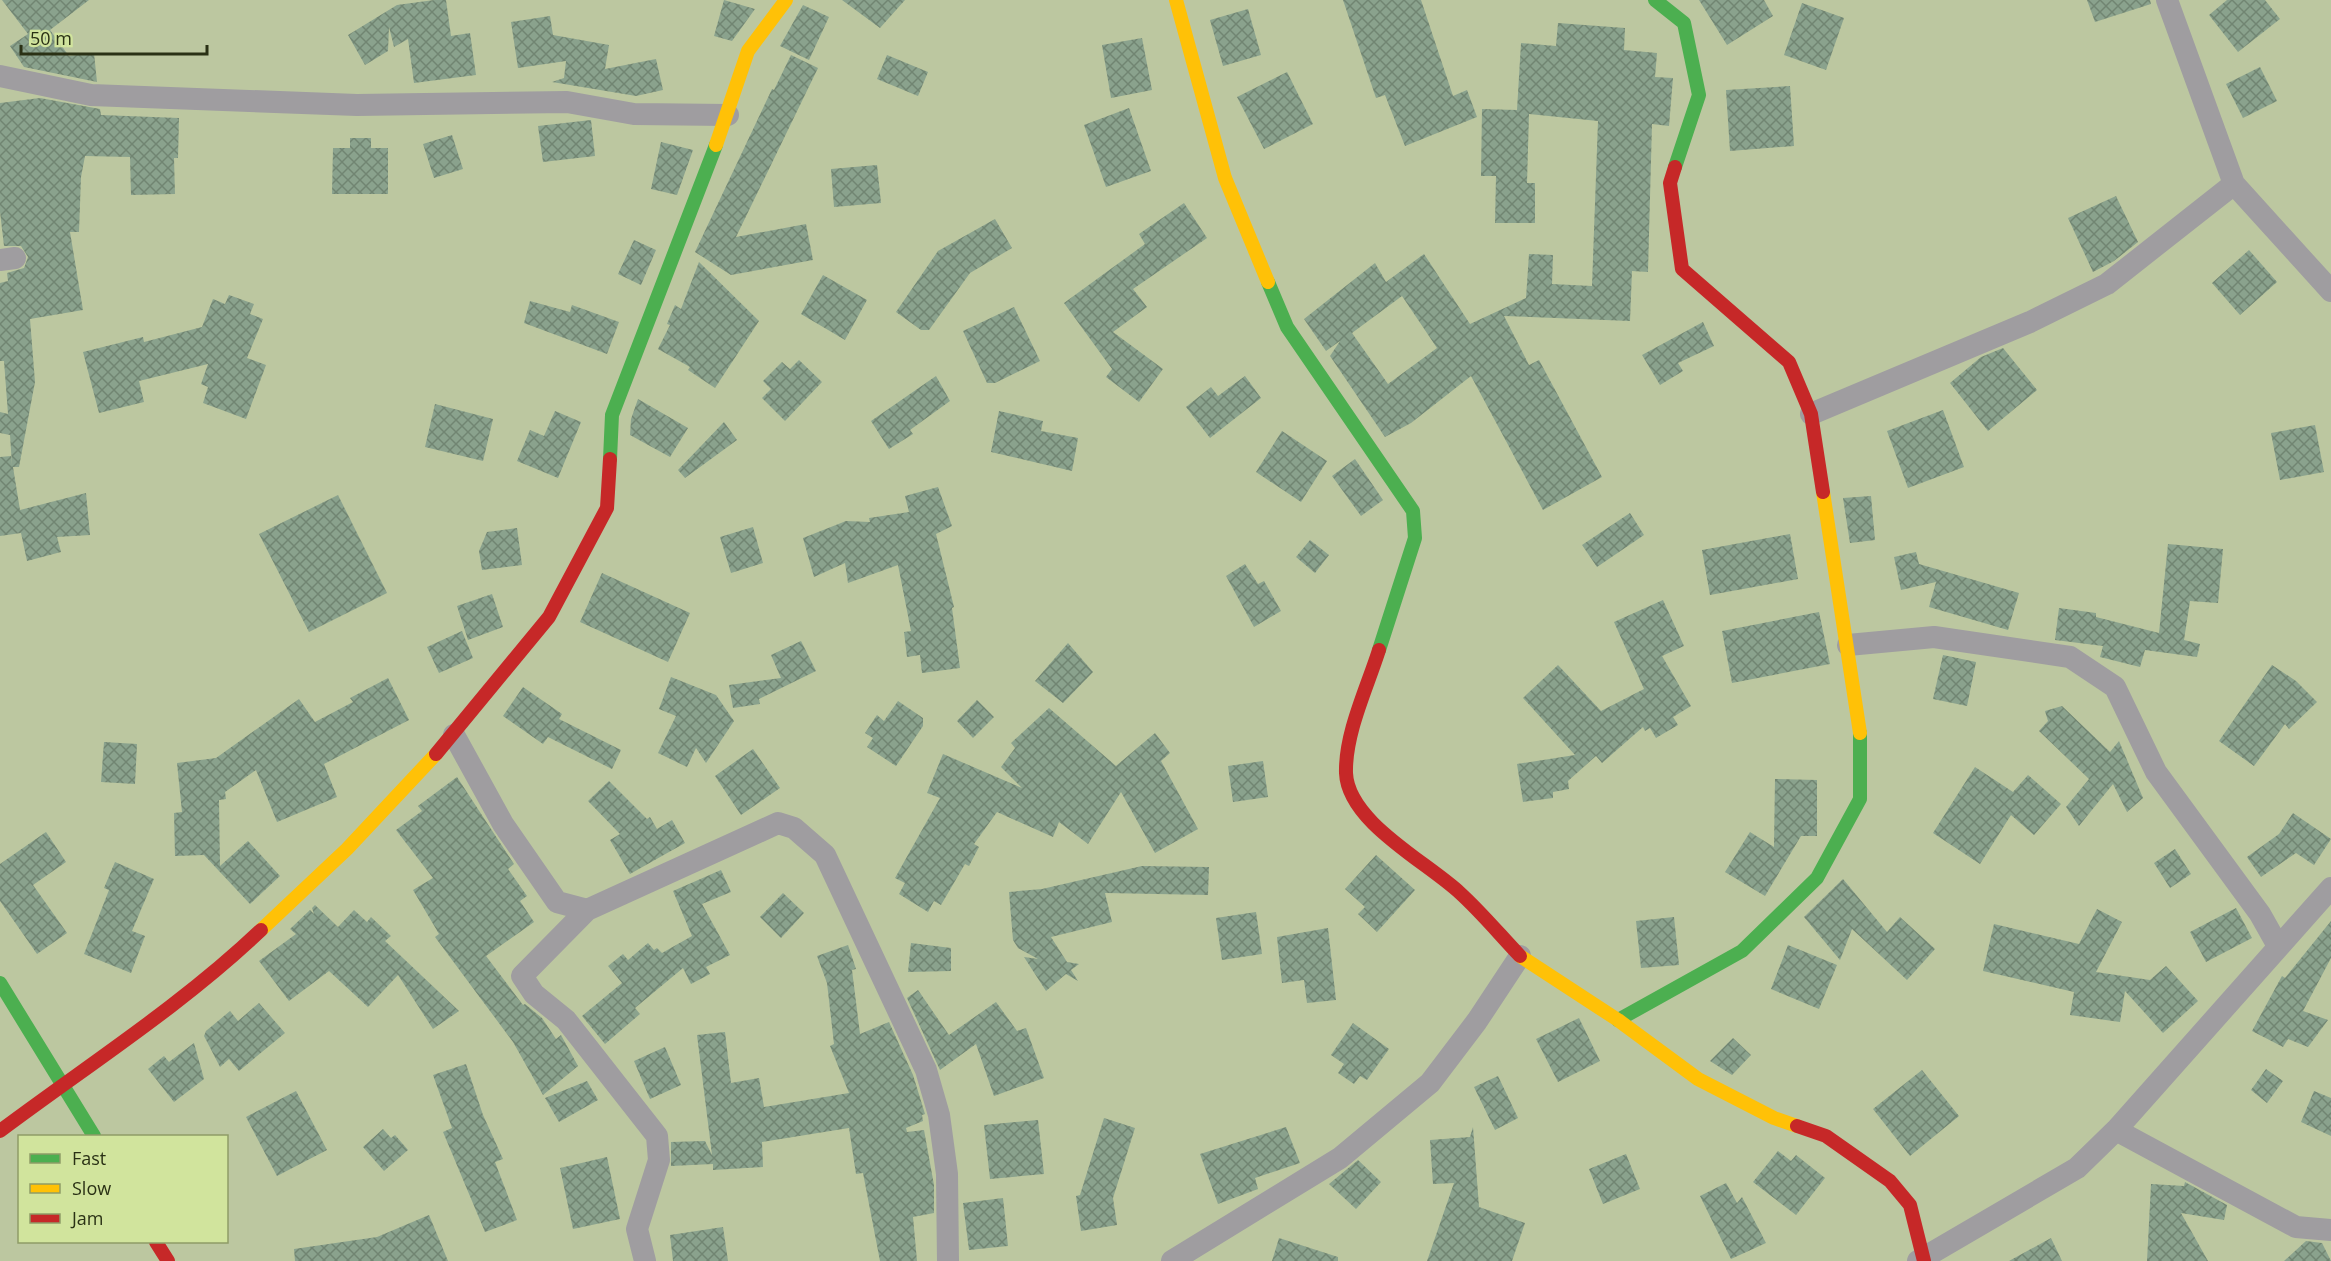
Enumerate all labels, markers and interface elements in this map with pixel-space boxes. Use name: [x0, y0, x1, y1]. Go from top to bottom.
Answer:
scale bar: [21, 18, 207, 56]
text: 50 m: [30, 26, 72, 50]
legend: [18, 1135, 228, 1243]
text: Fast: [72, 1146, 106, 1170]
text: Slow: [72, 1176, 111, 1200]
text: Jam: [70, 1206, 104, 1230]

